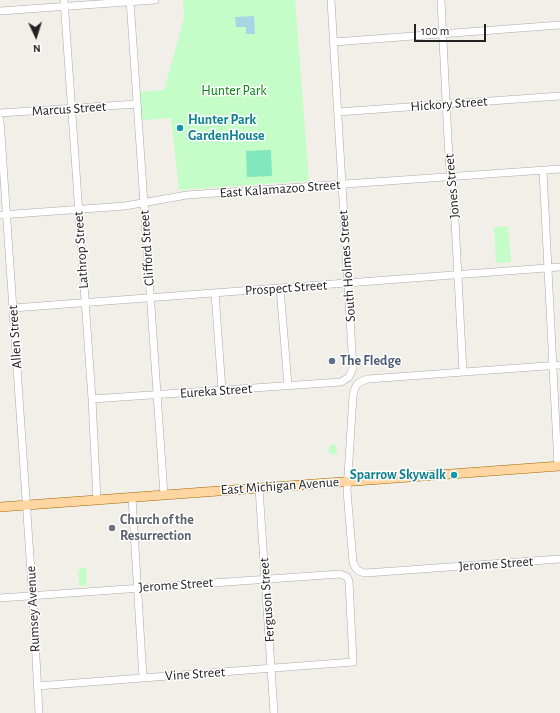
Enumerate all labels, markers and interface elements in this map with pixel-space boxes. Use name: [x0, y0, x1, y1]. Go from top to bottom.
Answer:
north arrow: [16, 16, 56, 56]
scale bar: [416, 16, 488, 42]
text: 100 m: [421, 25, 449, 37]
text: N: [33, 43, 41, 54]
park label: Hunter Park: [201, 83, 267, 99]
street label: Hickory Street: [410, 93, 488, 115]
street label: Marcus Street: [31, 98, 107, 120]
place label: Hunter Park GardenHouse: [188, 112, 265, 144]
marker: Hunter Park GardenHouse: [175, 123, 185, 133]
street label: Jones Street: [441, 153, 463, 219]
street label: East Kalamazoo Street: [219, 176, 341, 202]
street label: Clifford Street: [136, 209, 158, 287]
street label: South Holmes Street: [335, 209, 359, 323]
street label: Lathrop Street: [70, 211, 92, 289]
street label: Prospect Street: [244, 277, 328, 299]
street label: Allen Street: [4, 305, 26, 369]
place label: The Fledge: [340, 353, 401, 369]
marker: The Fledge: [327, 356, 337, 366]
street label: Eureka Street: [179, 380, 253, 402]
place label: Sparrow Skywalk: [350, 467, 446, 483]
marker: Sparrow Skywalk: [449, 470, 459, 480]
street label: East Michigan Avenue: [220, 473, 340, 499]
place label: Church of the Resurrection: [120, 512, 194, 544]
marker: Church of the Resurrection: [107, 523, 117, 533]
street label: Jerome Street: [458, 553, 534, 575]
street label: Ferguson Street: [256, 557, 278, 643]
street label: Rumsey Avenue: [22, 565, 44, 653]
street label: Jerome Street: [138, 574, 214, 596]
street label: Vine Street: [164, 664, 226, 684]

